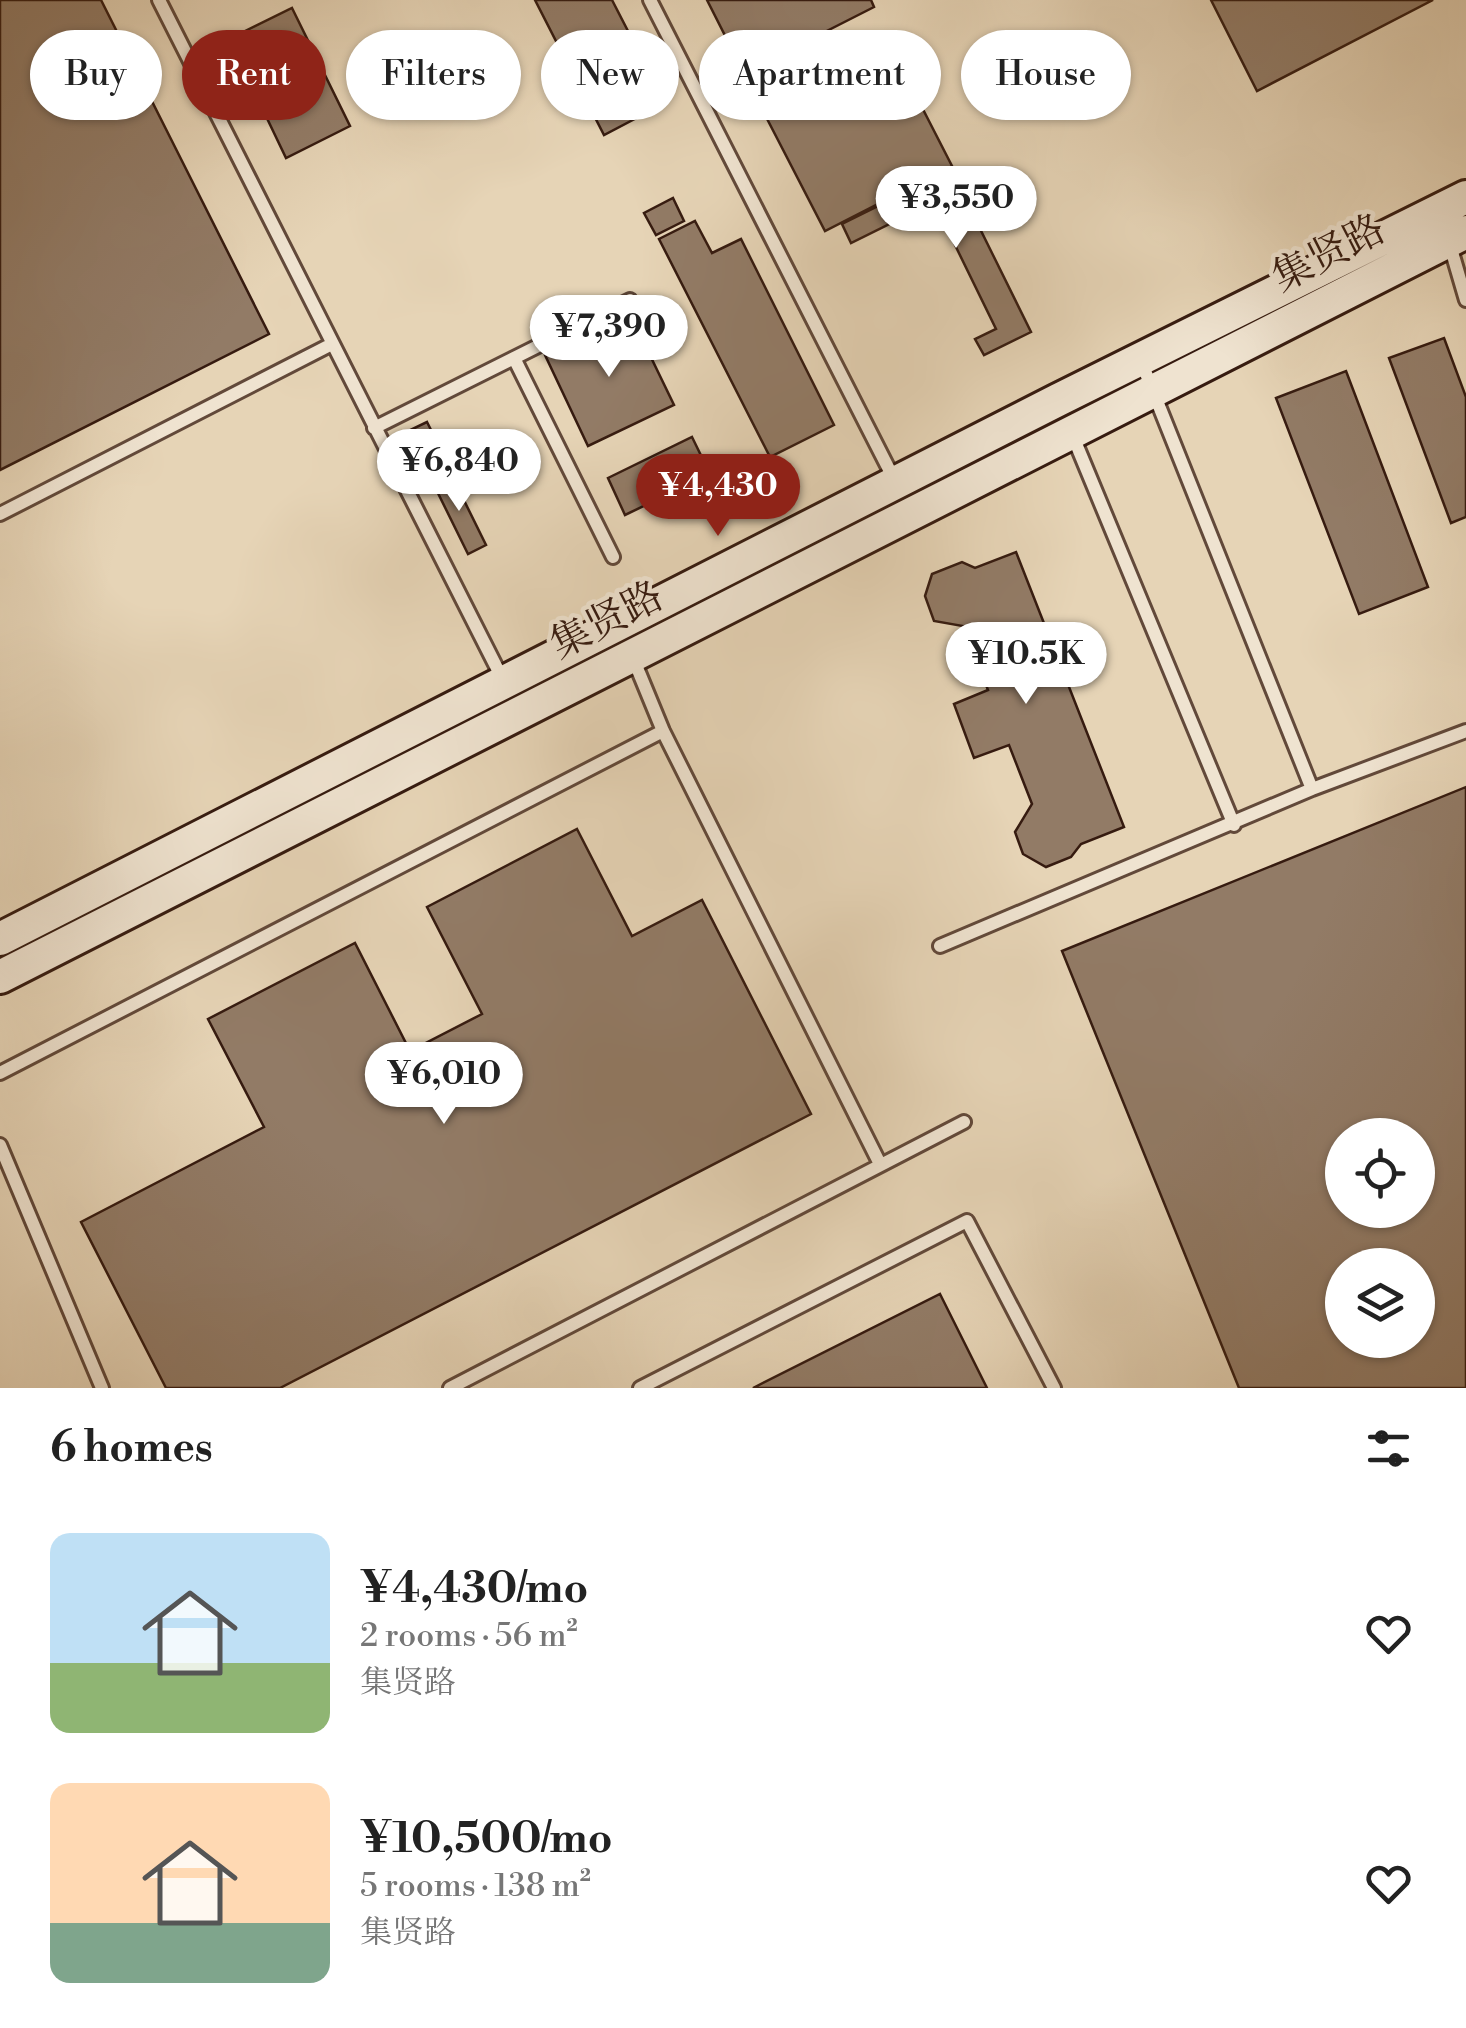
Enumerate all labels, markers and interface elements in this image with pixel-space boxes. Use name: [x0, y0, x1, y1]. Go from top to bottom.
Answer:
chip: Buy: [30, 30, 162, 120]
chip: Rent: [182, 30, 326, 120]
chip: Filters: [346, 30, 521, 120]
chip: New: [541, 30, 679, 120]
chip: Apartment: [699, 30, 941, 120]
chip: House: [961, 30, 1131, 120]
pin: ¥3,550: [875, 166, 1037, 251]
text: ¥3,550: [898, 178, 1014, 218]
street label: 集贤路: [1264, 204, 1394, 304]
pin: ¥7,390: [528, 295, 690, 380]
text: ¥7,390: [552, 307, 666, 347]
pin: ¥6,840: [378, 429, 540, 514]
text: ¥6,840: [399, 441, 519, 481]
pin: ¥4,430: [637, 454, 799, 539]
text: ¥4,430: [658, 466, 778, 506]
street label: 集贤路: [542, 571, 672, 671]
pin: ¥10.5K: [945, 622, 1107, 707]
text: ¥10.5K: [968, 634, 1084, 674]
pin: ¥6,010: [363, 1042, 525, 1127]
text: ¥6,010: [387, 1054, 501, 1094]
map controls: [1325, 1118, 1435, 1358]
button: locate: [1325, 1118, 1435, 1228]
button: layers: [1325, 1248, 1435, 1358]
icon: filters: [1361, 1421, 1416, 1476]
text: 6 homes: [50, 1422, 213, 1475]
text: ¥4,430/mo: [360, 1563, 588, 1616]
icon: home: [130, 1573, 250, 1693]
icon: heart: [1361, 1606, 1416, 1661]
text: 2 rooms · 56 m²: [360, 1616, 578, 1656]
text: 集贤路: [360, 1663, 456, 1703]
text: ¥10,500/mo: [360, 1813, 613, 1866]
icon: home: [130, 1823, 250, 1943]
icon: heart: [1361, 1856, 1416, 1911]
text: 5 rooms · 138 m²: [360, 1866, 591, 1906]
text: 集贤路: [360, 1913, 456, 1953]

